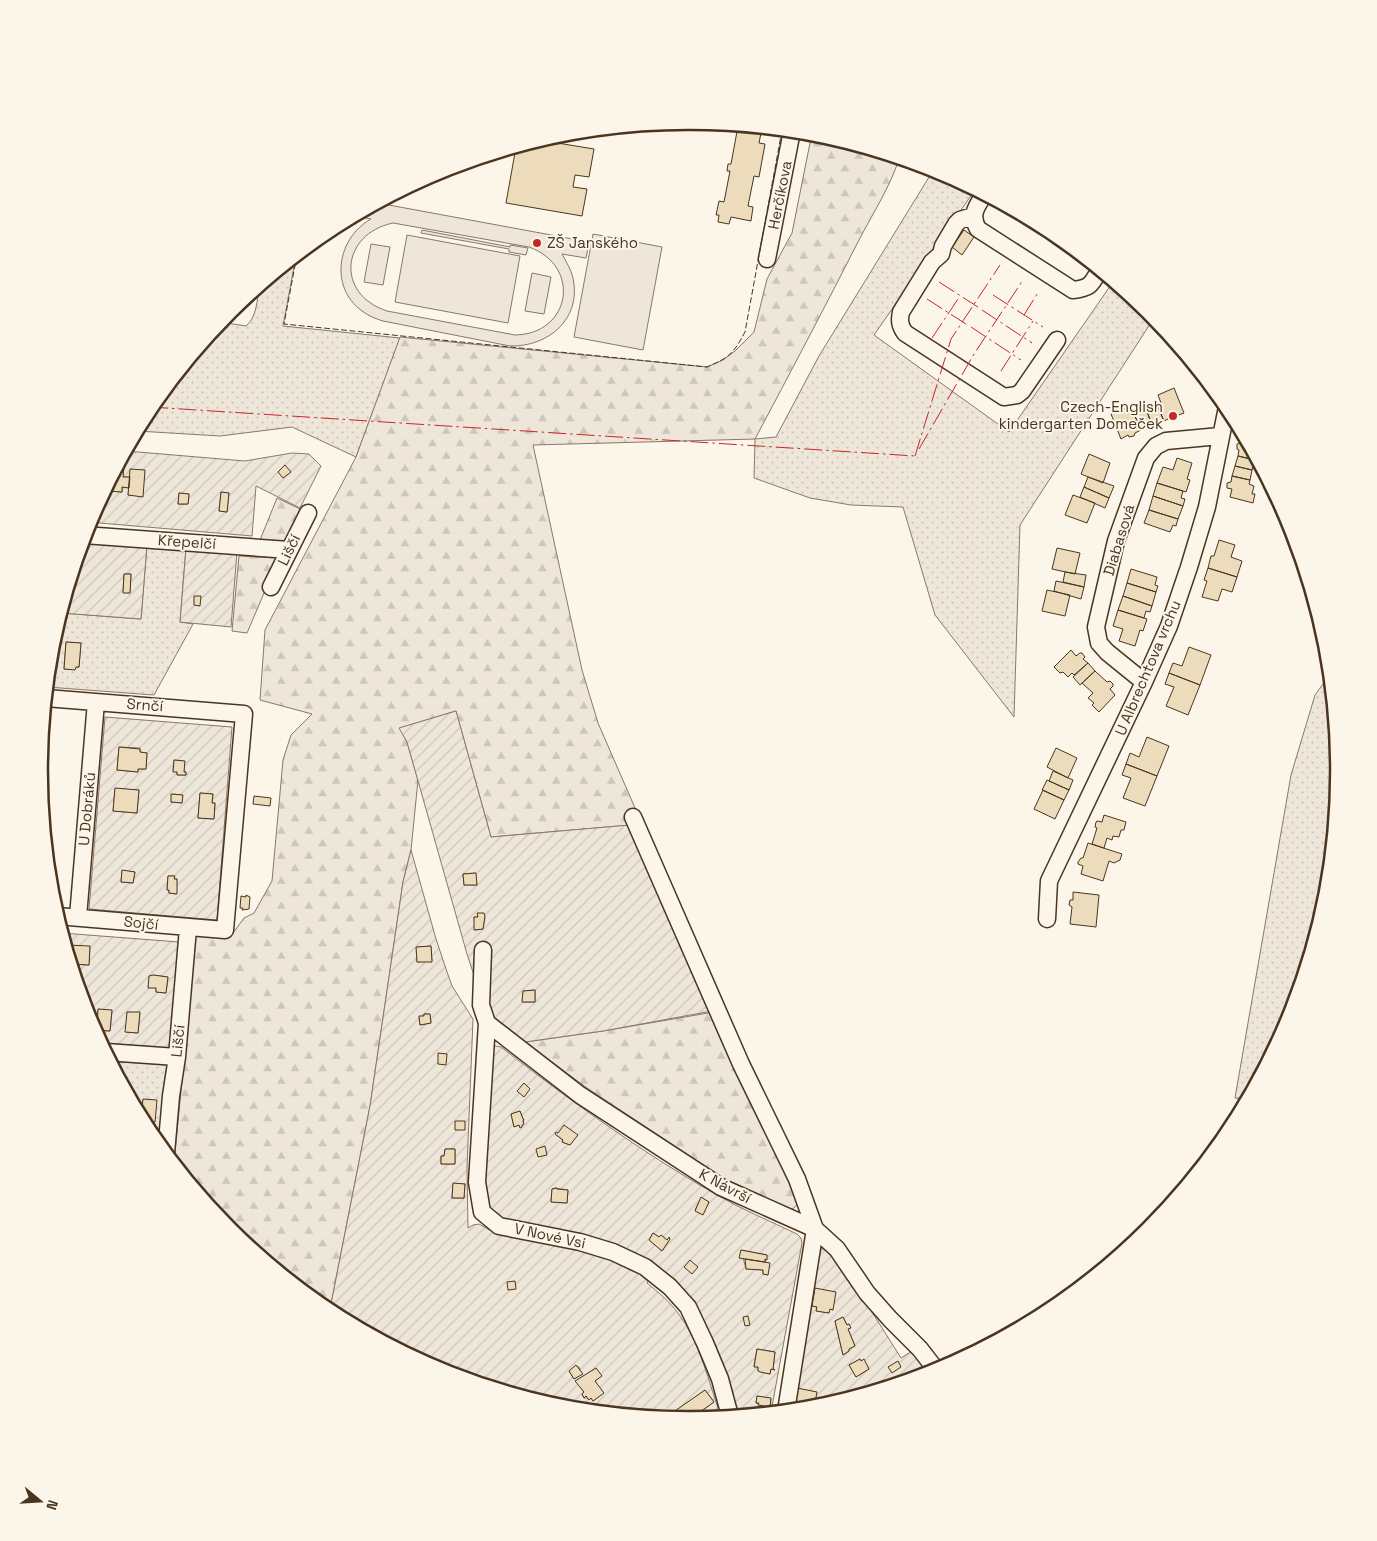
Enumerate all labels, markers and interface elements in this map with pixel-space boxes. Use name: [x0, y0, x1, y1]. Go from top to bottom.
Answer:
street label: Herčíkova: [764, 158, 796, 231]
place label: ZŠ Janského: [547, 233, 638, 252]
marker: ZŠ Janského: [531, 237, 543, 249]
place label: Czech-English kindergarten Domeček: [999, 397, 1163, 433]
marker: Czech-English kindergarten Domeček: [1167, 410, 1179, 422]
street label: Diabasová: [1099, 501, 1139, 578]
street label: Křepelčí: [157, 530, 217, 553]
street label: Liščí: [273, 531, 304, 569]
street label: U Albrechtova vrchu: [1110, 597, 1185, 738]
street label: Srnčí: [126, 694, 164, 715]
street label: U Dobráků: [74, 771, 99, 847]
street label: Sojčí: [123, 911, 160, 934]
street label: Liščí: [166, 1024, 189, 1058]
street label: K Návrší: [696, 1164, 755, 1207]
street label: V Nové Vsi: [513, 1219, 588, 1252]
north arrow: [15, 1476, 65, 1526]
text: N: [42, 1498, 62, 1512]

